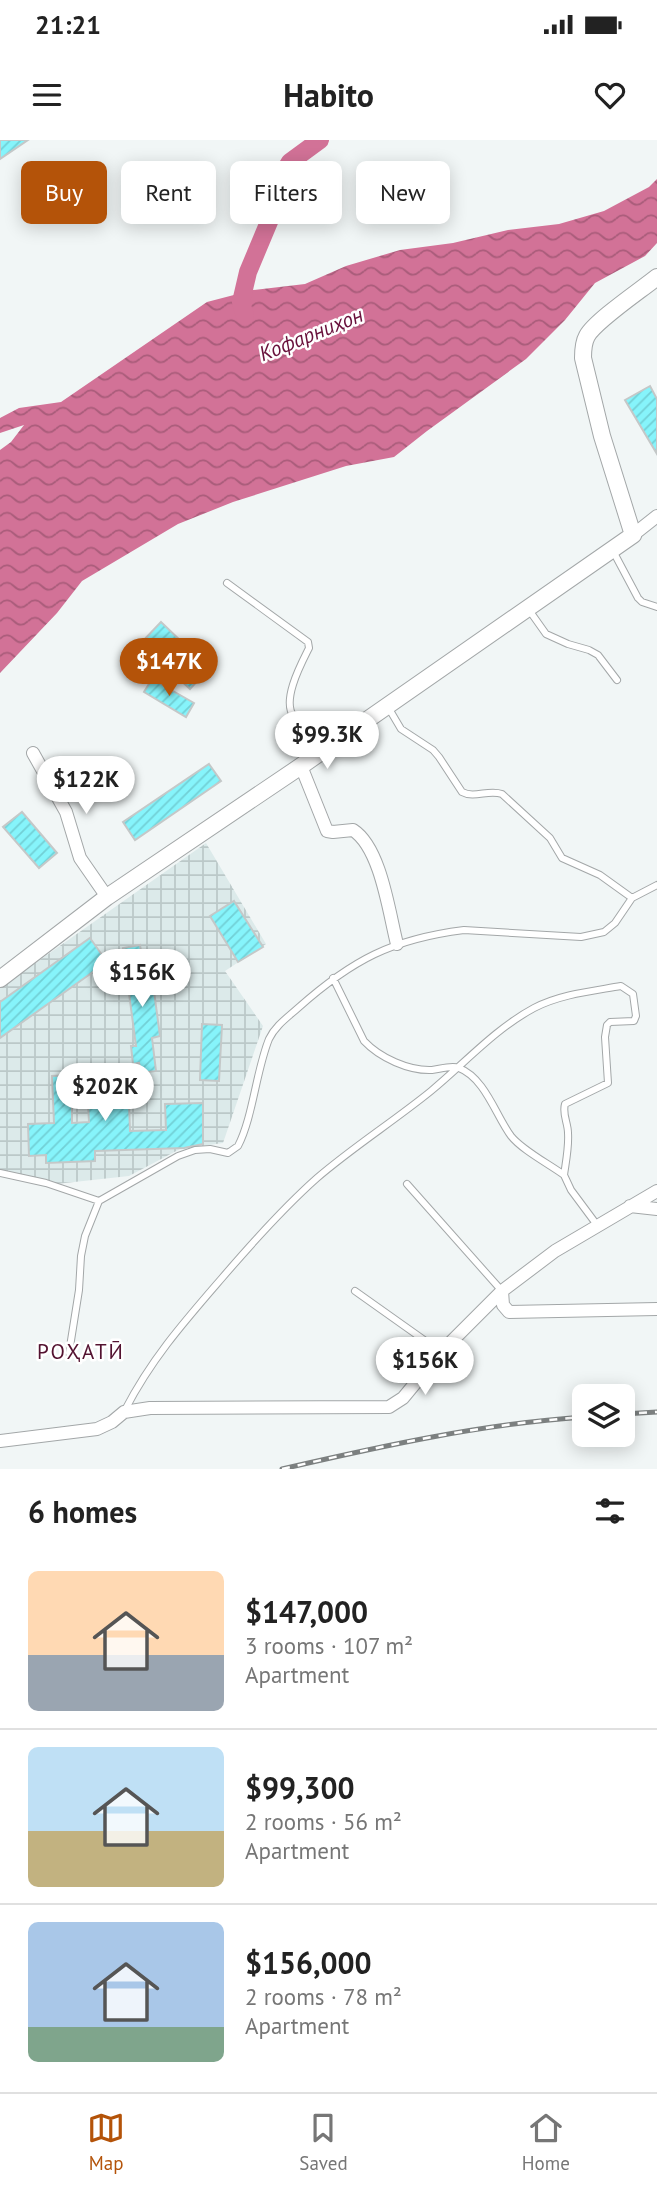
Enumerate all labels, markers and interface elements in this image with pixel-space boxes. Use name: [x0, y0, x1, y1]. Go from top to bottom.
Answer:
text: 21:21: [35, 8, 101, 41]
text: Habito: [283, 74, 374, 116]
icon: menu: [28, 76, 66, 114]
icon: heart: [591, 76, 629, 114]
chip: Buy: [21, 161, 107, 224]
chip: Rent: [121, 161, 216, 224]
chip: Filters: [230, 161, 342, 224]
chip: New: [356, 161, 450, 224]
water label: Кофарниҳон: [255, 301, 367, 367]
pin: $147K: [120, 638, 218, 698]
text: $147K: [136, 646, 202, 675]
pin: $99.3K: [270, 712, 384, 771]
text: $99.3K: [291, 719, 363, 748]
pin: $122K: [37, 756, 135, 816]
text: $122K: [53, 764, 119, 793]
pin: $156K: [93, 950, 191, 1009]
text: $156K: [109, 957, 175, 986]
pin: $202K: [56, 1063, 154, 1123]
text: $202K: [72, 1071, 138, 1100]
district label: РОҲАТӢ: [37, 1338, 125, 1365]
pin: $156K: [376, 1338, 474, 1397]
text: $156K: [392, 1345, 458, 1374]
map controls: [572, 1384, 635, 1447]
button: layers: [572, 1384, 635, 1447]
text: 6 homes: [28, 1492, 137, 1531]
icon: filters: [591, 1492, 629, 1530]
text: $147,000: [245, 1592, 368, 1631]
icon: home: [84, 1599, 168, 1683]
text: 3 rooms · 107 m²: [245, 1631, 413, 1660]
text: Apartment: [245, 1660, 349, 1689]
text: $99,300: [245, 1768, 355, 1807]
icon: home: [84, 1775, 168, 1859]
text: 2 rooms · 56 m²: [245, 1807, 402, 1836]
text: Apartment: [245, 1836, 349, 1865]
text: $156,000: [245, 1943, 372, 1982]
icon: home: [84, 1950, 168, 2034]
text: 2 rooms · 78 m²: [245, 1982, 402, 2011]
text: Apartment: [245, 2011, 349, 2040]
tab: Map: [87, 2109, 125, 2175]
tab: Saved: [299, 2109, 348, 2175]
tab: Home: [522, 2109, 570, 2175]

